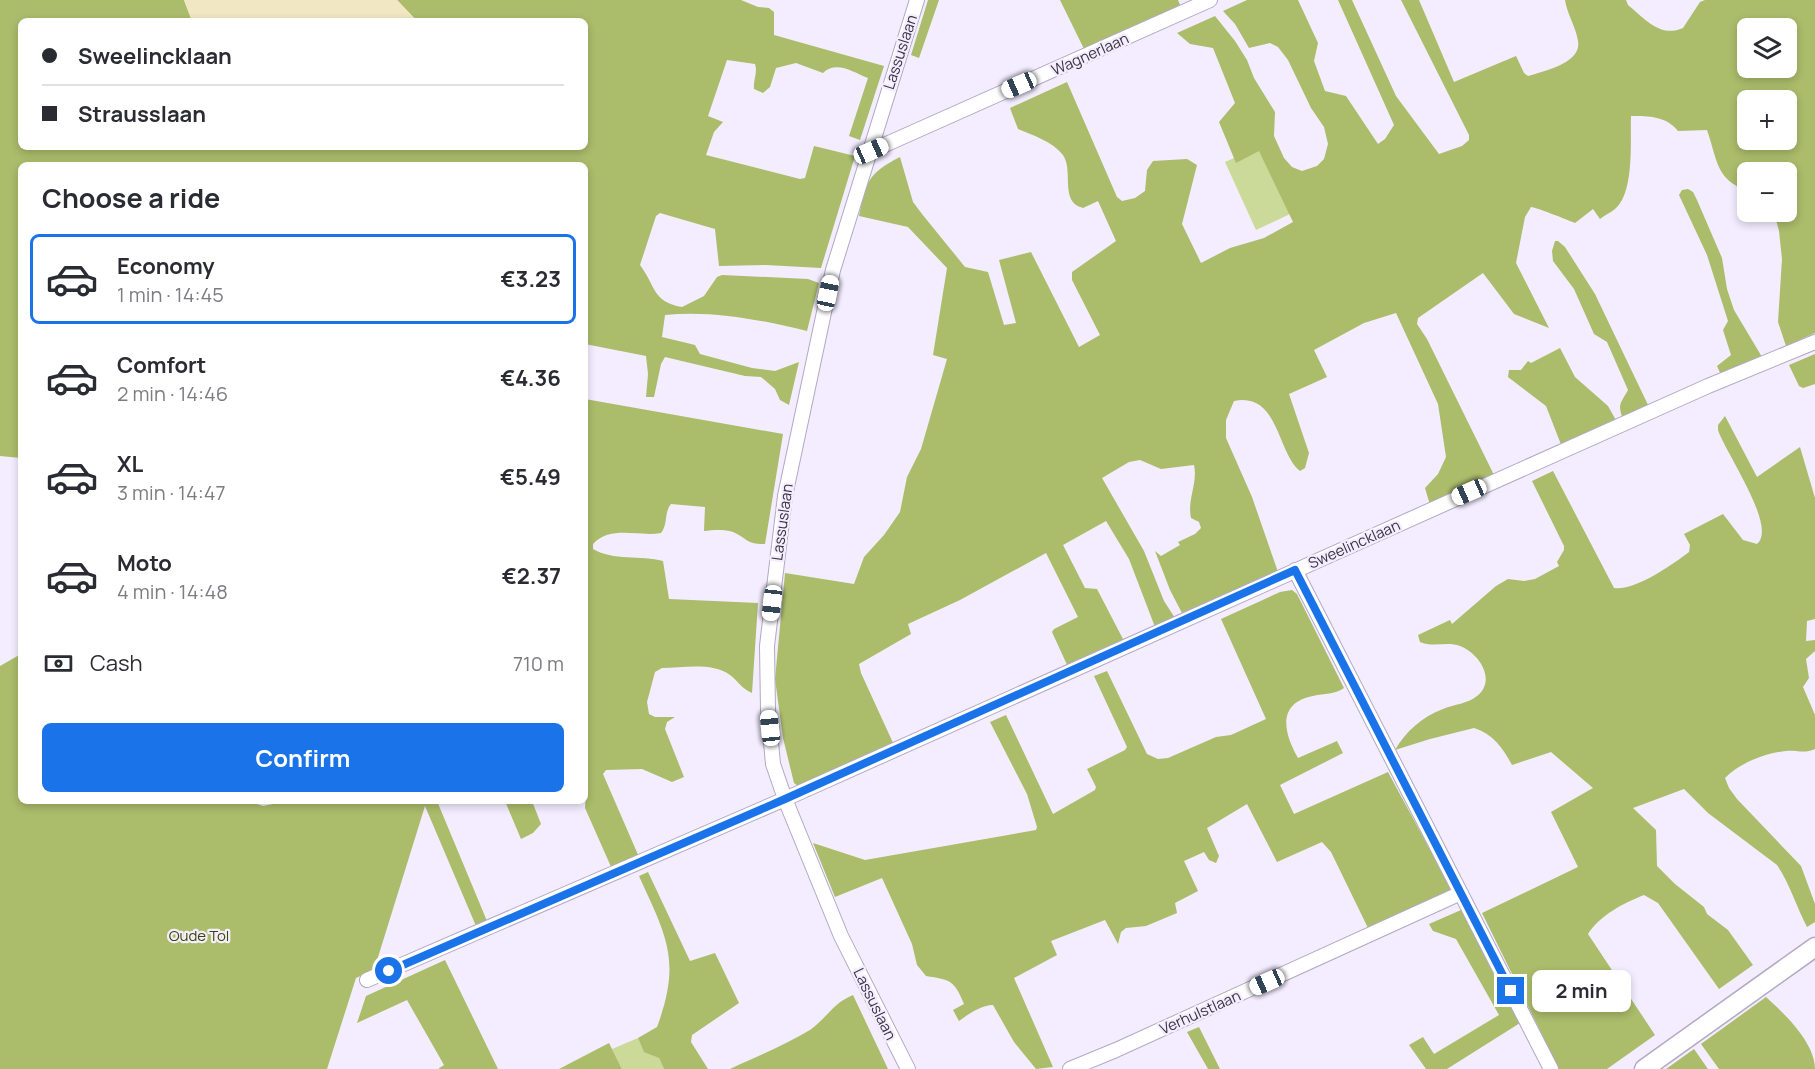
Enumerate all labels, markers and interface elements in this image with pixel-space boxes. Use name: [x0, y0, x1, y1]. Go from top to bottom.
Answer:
street label: Lassuslaan: [878, 12, 922, 92]
map controls: [1737, 18, 1797, 222]
button: layers: [1737, 18, 1797, 78]
street label: Wagnerlaan: [1048, 28, 1132, 80]
text: Sweelincklaan: [78, 41, 232, 71]
car: [999, 69, 1039, 101]
button: +: [1737, 90, 1797, 150]
text: Strausslaan: [78, 99, 206, 129]
car: [851, 135, 891, 167]
button: −: [1737, 162, 1797, 222]
text: Choose a ride: [42, 179, 220, 216]
text: Economy: [117, 251, 215, 281]
icon: car: [45, 252, 99, 306]
text: €3.23: [501, 264, 561, 294]
car: [815, 274, 841, 312]
text: 1 min · 14:45: [117, 281, 224, 308]
text: Comfort: [117, 350, 206, 380]
icon: car: [45, 351, 99, 405]
text: €4.36: [500, 363, 561, 393]
text: 2 min · 14:46: [117, 380, 228, 407]
text: XL: [117, 449, 143, 479]
icon: car: [45, 450, 99, 504]
text: €5.49: [500, 462, 561, 492]
car: [1449, 476, 1489, 508]
text: 3 min · 14:47: [117, 479, 226, 506]
street label: Lassuslaan: [766, 482, 798, 562]
street label: Sweelincklaan: [1305, 514, 1403, 574]
text: Moto: [117, 548, 172, 578]
icon: car: [45, 549, 99, 603]
text: €2.37: [502, 561, 561, 591]
text: 4 min · 14:48: [117, 578, 228, 605]
car: [761, 584, 783, 622]
icon: cash: [42, 647, 75, 680]
text: Cash: [90, 648, 143, 678]
text: 710 m: [513, 650, 564, 677]
car: [759, 709, 781, 747]
button: Confirm: [42, 723, 564, 792]
park label: Oude Tol: [169, 925, 229, 946]
route start: [375, 957, 402, 984]
street label: Lassuslaan: [849, 965, 901, 1044]
car: [1247, 966, 1287, 998]
callout: 2 min: [1532, 970, 1631, 1012]
route end: [1497, 977, 1524, 1004]
text: 2 min: [1555, 977, 1608, 1004]
street label: Verhulstlaan: [1156, 985, 1244, 1039]

